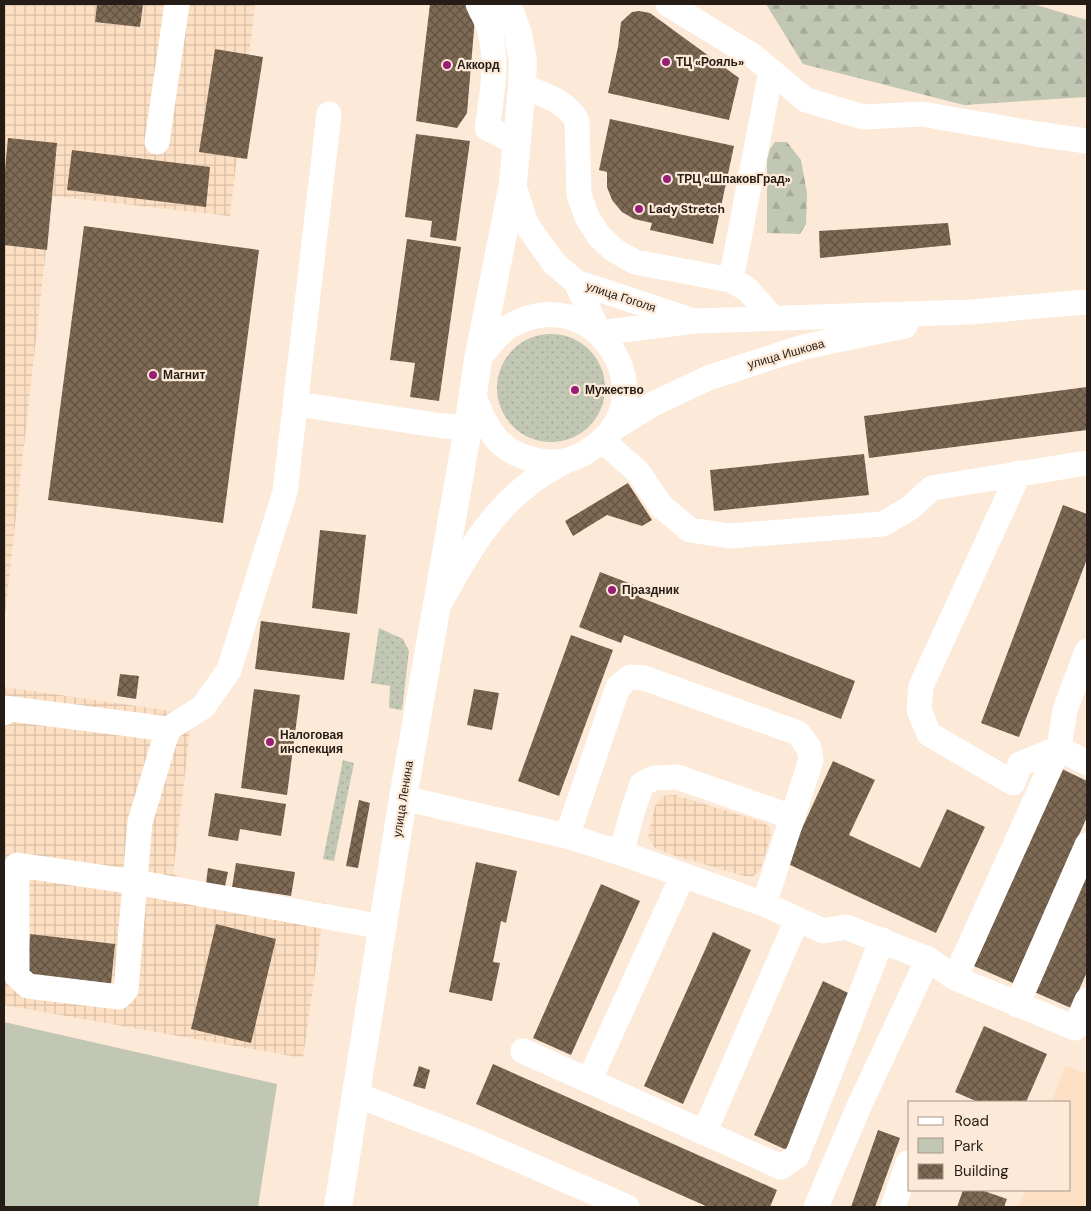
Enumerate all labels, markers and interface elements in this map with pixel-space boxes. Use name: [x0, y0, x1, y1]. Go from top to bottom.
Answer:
place label: ТЦ «Рояль»: [676, 54, 744, 70]
marker: ТЦ «Рояль»: [660, 56, 672, 68]
place label: Аккорд: [457, 57, 500, 73]
marker: Аккорд: [441, 59, 453, 71]
place label: ТРЦ «ШпаковГрад»: [677, 171, 791, 187]
marker: ТРЦ «ШпаковГрад»: [661, 173, 673, 185]
place label: Lady Stretch: [649, 201, 725, 217]
marker: Lady Stretch: [633, 203, 645, 215]
street label: улица Гоголя: [584, 278, 658, 316]
street label: улица Ишкова: [746, 335, 827, 373]
place label: Магнит: [163, 367, 205, 383]
marker: Магнит: [147, 369, 159, 381]
place label: Мужество: [585, 382, 644, 398]
marker: Мужество: [569, 384, 581, 396]
place label: Праздник: [622, 582, 680, 598]
marker: Праздник: [606, 584, 618, 596]
place label: Налоговая инспекция: [280, 727, 343, 757]
marker: Налоговая инспекция: [264, 736, 276, 748]
street label: улица Ленина: [389, 759, 417, 838]
legend: [908, 1101, 1071, 1191]
text: Road: [954, 1111, 989, 1131]
text: Park: [954, 1136, 984, 1156]
text: Building: [954, 1161, 1009, 1181]

